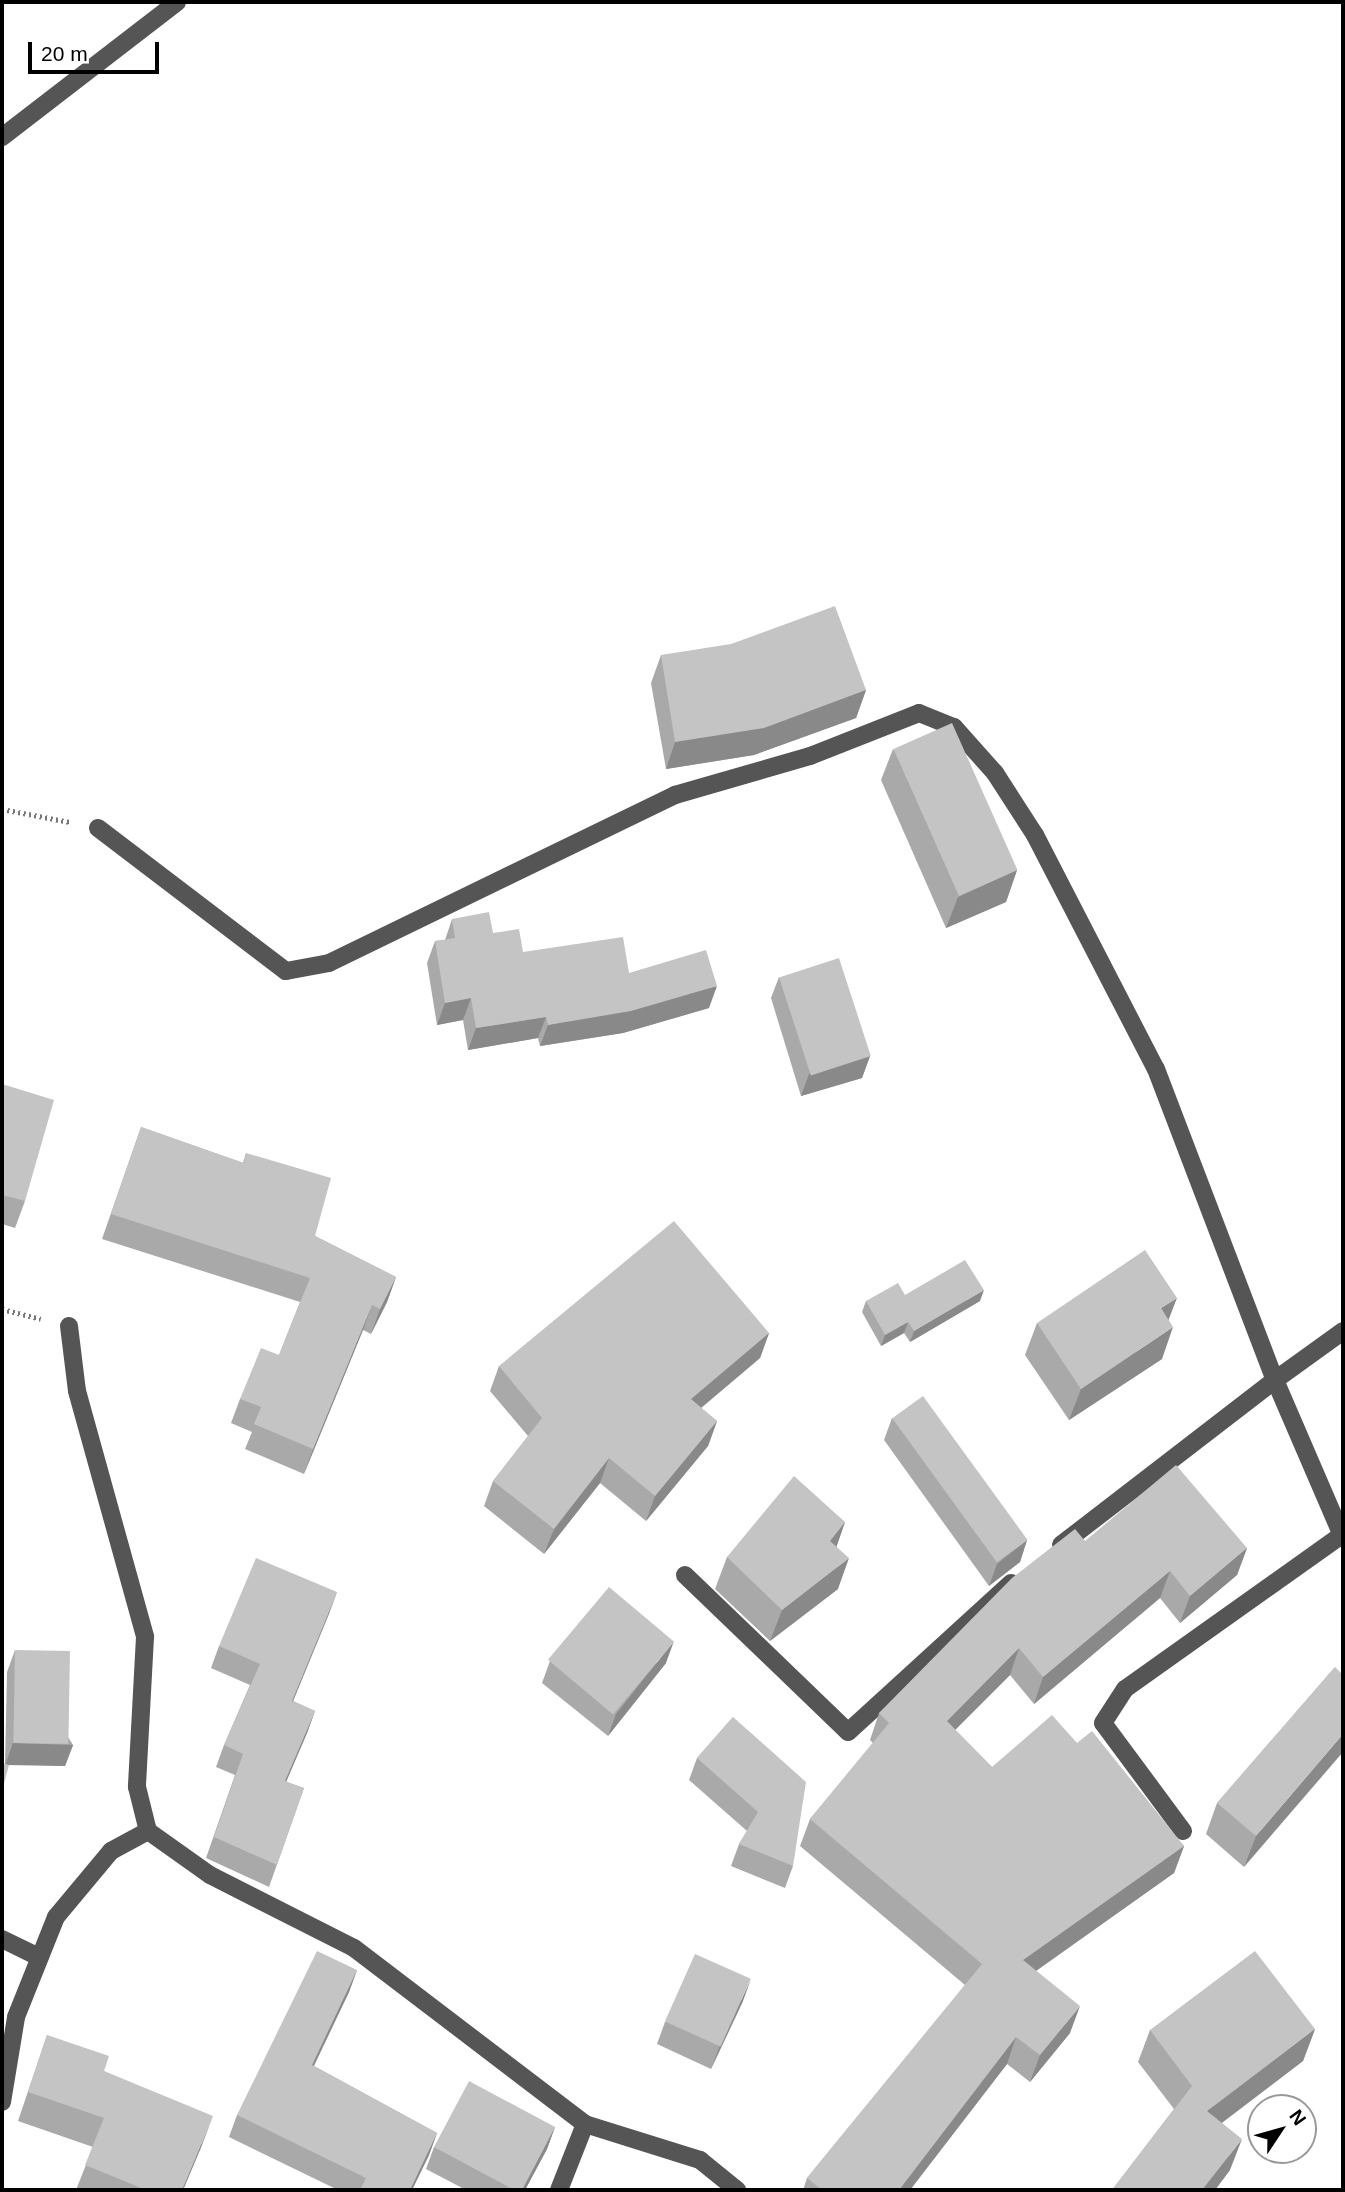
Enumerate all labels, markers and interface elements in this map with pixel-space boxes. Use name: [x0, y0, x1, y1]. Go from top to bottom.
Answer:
scale bar: [32, 28, 163, 72]
text: 20 m: [41, 42, 88, 65]
north arrow: [1247, 2094, 1317, 2164]
text: N: [1285, 2106, 1310, 2129]

